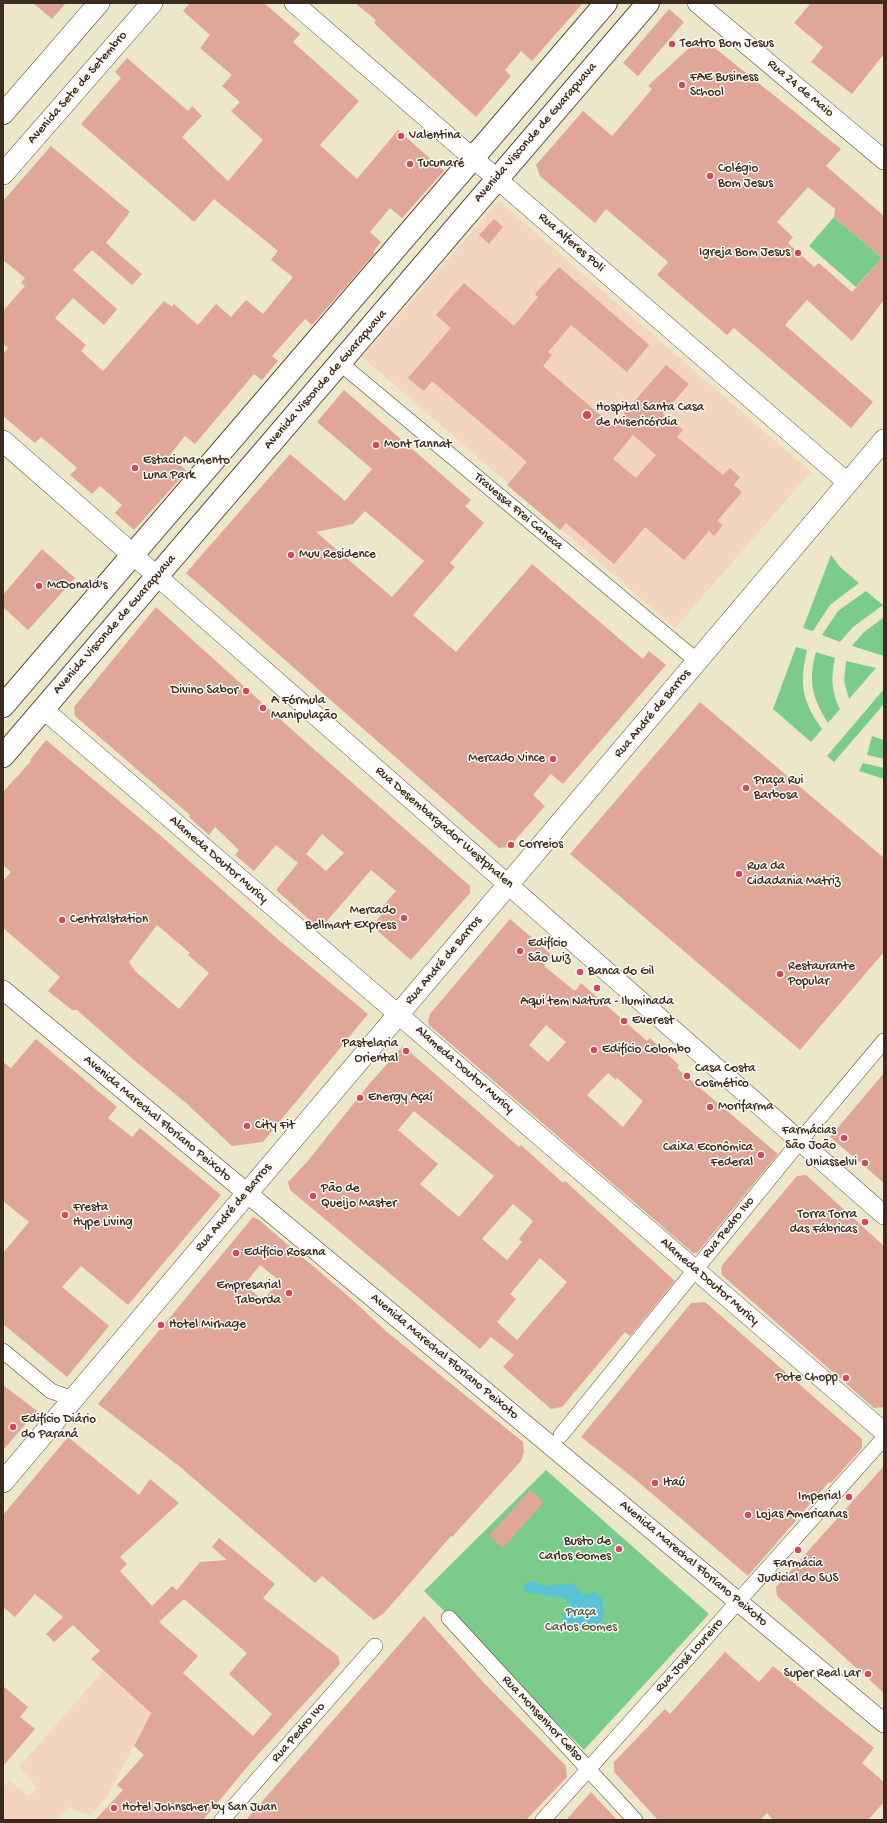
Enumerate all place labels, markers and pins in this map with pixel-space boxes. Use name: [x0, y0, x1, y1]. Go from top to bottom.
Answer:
place label: Teatro Bom Jesus: [680, 36, 774, 52]
marker: Teatro Bom Jesus: [667, 39, 677, 49]
place label: FAE Business School: [690, 70, 758, 101]
marker: FAE Business School: [677, 80, 687, 90]
place label: Valentina: [409, 128, 461, 144]
marker: Valentina: [396, 131, 406, 141]
place label: Tucunaré: [418, 156, 464, 172]
marker: Tucunaré: [405, 159, 415, 169]
place label: Colégio Bom Jesus: [718, 161, 773, 192]
marker: Colégio Bom Jesus: [705, 171, 715, 181]
place label: Igreja Bom Jesus: [699, 245, 790, 261]
marker: Igreja Bom Jesus: [793, 248, 803, 258]
place label: Hospital Santa Casa de Misericórdia: [596, 400, 704, 431]
marker: Hospital Santa Casa de Misericórdia: [581, 409, 593, 421]
place label: Mont Tannat: [384, 437, 451, 453]
marker: Mont Tannat: [371, 440, 381, 450]
place label: Estacionamento Luna Park: [143, 453, 230, 484]
marker: Estacionamento Luna Park: [130, 463, 140, 473]
place label: Muv Residence: [299, 547, 376, 563]
marker: Muv Residence: [286, 550, 296, 560]
place label: McDonald's: [47, 578, 108, 594]
marker: McDonald's: [34, 581, 44, 591]
place label: Divino Sabor: [171, 683, 238, 699]
marker: Divino Sabor: [241, 686, 251, 696]
place label: A Fórmula Manipulação: [271, 693, 337, 724]
marker: A Fórmula Manipulação: [258, 703, 268, 713]
place label: Mercado Vince: [468, 751, 545, 767]
marker: Mercado Vince: [548, 754, 558, 764]
place label: Praça Rui Barbosa: [754, 773, 803, 804]
marker: Praça Rui Barbosa: [741, 783, 751, 793]
place label: Correios: [519, 837, 563, 853]
marker: Correios: [506, 840, 516, 850]
place label: Rua da Cidadania Matriz: [747, 859, 841, 890]
marker: Rua da Cidadania Matriz: [734, 869, 744, 879]
place label: Mercado Bellmart Express: [305, 903, 396, 934]
place label: Centralstation: [70, 912, 148, 928]
marker: Mercado Bellmart Express: [399, 913, 409, 923]
marker: Centralstation: [57, 915, 67, 925]
place label: Edifício São Luiz: [528, 936, 570, 967]
marker: Edifício São Luiz: [515, 946, 525, 956]
place label: Restaurante Popular: [788, 959, 855, 990]
place label: Banca do Gil: [588, 964, 654, 980]
marker: Banca do Gil: [575, 967, 585, 977]
marker: Restaurante Popular: [775, 969, 785, 979]
marker: Aqui tem Natura - Iluminada: [592, 983, 602, 993]
place label: Aqui tem Natura - Iluminada: [520, 994, 674, 1010]
place label: Everest: [632, 1013, 674, 1029]
marker: Everest: [619, 1016, 629, 1026]
place label: Pastelaria Oriental: [342, 1036, 398, 1067]
place label: Edifício Colombo: [602, 1042, 691, 1058]
marker: Edifício Colombo: [589, 1045, 599, 1055]
marker: Pastelaria Oriental: [401, 1046, 411, 1056]
place label: Casa Costa Cosmético: [695, 1061, 755, 1092]
marker: Casa Costa Cosmético: [682, 1071, 692, 1081]
place label: Energy Açaí: [368, 1090, 433, 1106]
marker: Energy Açaí: [355, 1093, 365, 1103]
place label: Morifarma: [718, 1099, 773, 1115]
marker: Morifarma: [705, 1102, 715, 1112]
place label: City Fit: [255, 1118, 294, 1134]
marker: City Fit: [242, 1121, 252, 1131]
place label: Farmácias São João: [782, 1123, 836, 1154]
marker: Farmácias São João: [839, 1133, 849, 1143]
place label: Caixa Econômica Federal: [663, 1140, 753, 1171]
marker: Caixa Econômica Federal: [756, 1150, 766, 1160]
place label: Uniasselvi: [806, 1155, 857, 1171]
marker: Uniasselvi: [860, 1158, 870, 1168]
place label: Pão de Queijo Master: [321, 1181, 397, 1212]
marker: Pão de Queijo Master: [308, 1191, 318, 1201]
place label: Fresta Hype Living: [73, 1200, 133, 1231]
place label: Torra Torra das Fábricas: [790, 1207, 857, 1238]
marker: Fresta Hype Living: [60, 1210, 70, 1220]
marker: Torra Torra das Fábricas: [860, 1217, 870, 1227]
place label: Edifício Rosana: [244, 1245, 325, 1261]
marker: Edifício Rosana: [231, 1248, 241, 1258]
place label: Empresarial Taborda: [216, 1278, 281, 1309]
marker: Empresarial Taborda: [284, 1288, 294, 1298]
place label: Hotel Mirhage: [169, 1317, 246, 1333]
marker: Hotel Mirhage: [156, 1320, 166, 1330]
place label: Pote Chopp: [775, 1370, 838, 1386]
marker: Pote Chopp: [841, 1373, 851, 1383]
place label: Edifício Diário do Paraná: [21, 1412, 96, 1443]
marker: Edifício Diário do Paraná: [8, 1422, 18, 1432]
place label: Itaú: [663, 1475, 685, 1491]
marker: Itaú: [650, 1478, 660, 1488]
place label: Imperial: [798, 1489, 841, 1505]
marker: Imperial: [844, 1492, 854, 1502]
place label: Lojas Americanas: [756, 1507, 847, 1523]
marker: Lojas Americanas: [743, 1510, 753, 1520]
place label: Busto de Carlos Gomes: [539, 1534, 611, 1565]
marker: Busto de Carlos Gomes: [614, 1544, 624, 1554]
marker: Farmácia Judicial do SUS: [793, 1545, 803, 1555]
place label: Farmácia Judicial do SUS: [758, 1556, 838, 1587]
place label: Super Real Lar: [784, 1666, 860, 1682]
marker: Super Real Lar: [863, 1669, 873, 1679]
place label: Hotel Johnscher by San Juan: [122, 1800, 277, 1816]
marker: Hotel Johnscher by San Juan: [109, 1803, 119, 1813]

